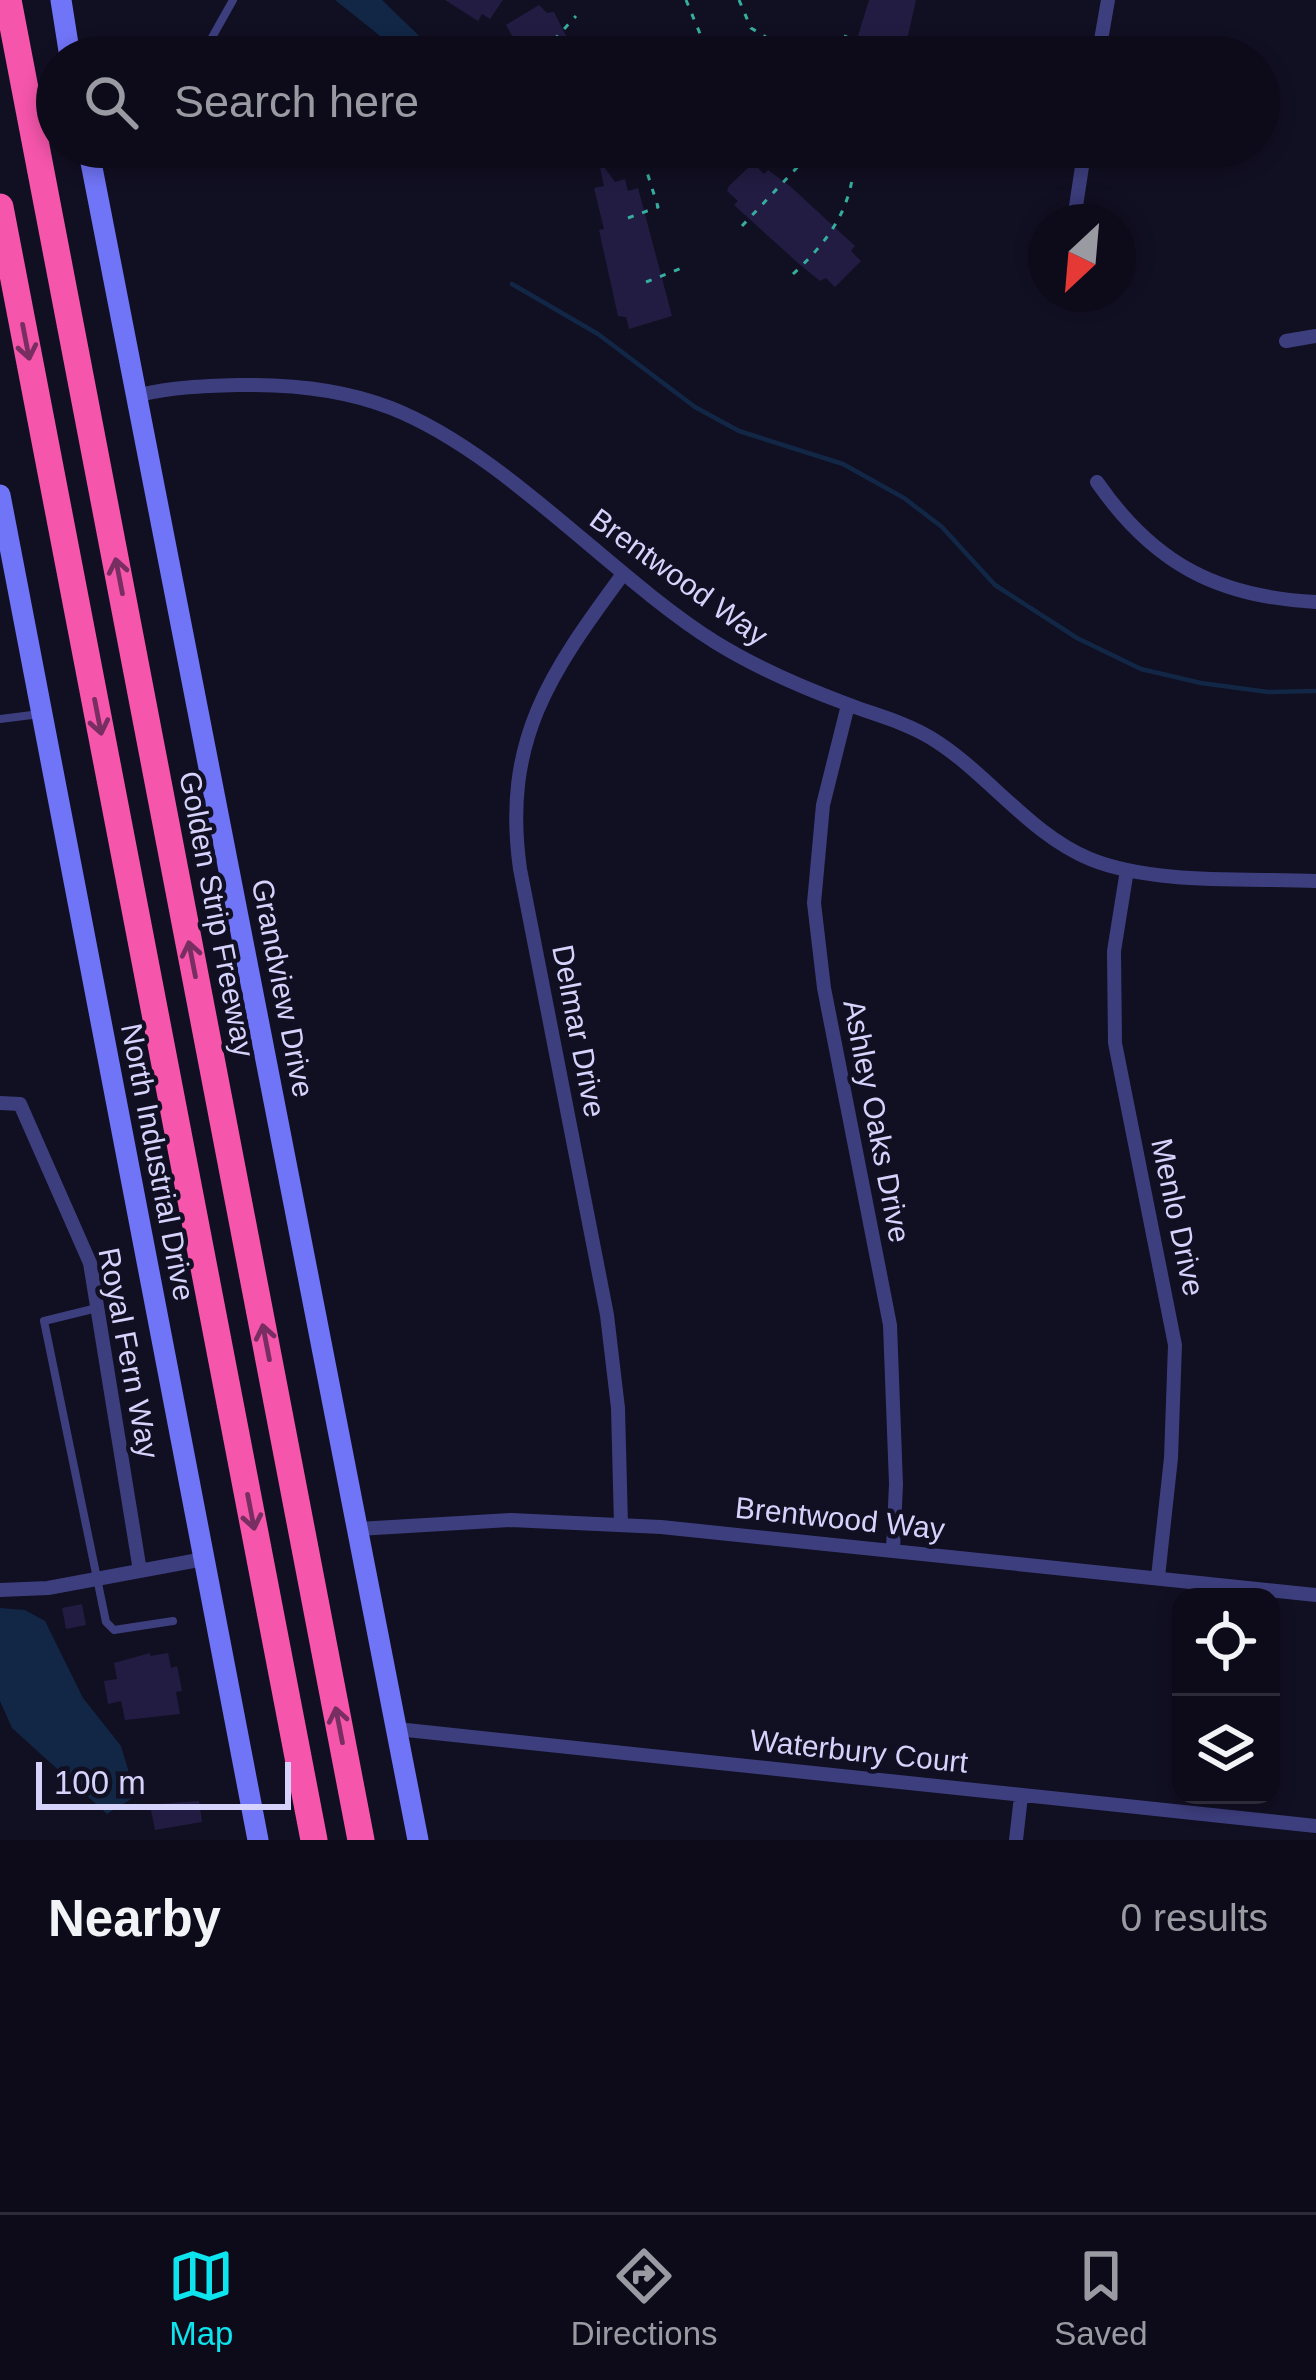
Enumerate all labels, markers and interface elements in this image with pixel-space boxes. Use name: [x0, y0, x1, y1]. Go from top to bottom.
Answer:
search box: [36, 36, 1280, 168]
icon: search: [78, 69, 144, 135]
text: Search here: [174, 76, 419, 127]
north arrow: [1028, 204, 1136, 312]
one-way arrow: [16, 322, 38, 361]
street label: Brentwood Way: [584, 502, 774, 652]
one-way arrow: [106, 557, 129, 596]
one-way arrow: [88, 697, 110, 736]
street label: Golden Strip Freeway: [173, 768, 261, 1060]
street label: Grandview Drive: [246, 876, 320, 1100]
one-way arrow: [180, 940, 202, 979]
street label: Delmar Drive: [546, 942, 612, 1120]
street label: Ashley Oaks Drive: [837, 997, 917, 1245]
street label: North Industrial Drive: [115, 1021, 201, 1303]
street label: Menlo Drive: [1145, 1135, 1211, 1299]
street label: Royal Fern Way: [92, 1245, 166, 1461]
one-way arrow: [254, 1323, 276, 1362]
street label: Brentwood Way: [734, 1491, 946, 1545]
one-way arrow: [241, 1492, 263, 1531]
map controls: [1172, 1588, 1280, 1804]
button: locate: [1172, 1588, 1280, 1696]
button: layers: [1172, 1696, 1280, 1804]
one-way arrow: [327, 1706, 349, 1745]
street label: Waterbury Court: [748, 1723, 970, 1779]
scale bar: [36, 1756, 291, 1809]
text: 100 m: [54, 1764, 146, 1801]
text: Nearby: [48, 1890, 221, 1947]
text: 0 results: [1121, 1896, 1268, 1939]
tab: Map: [168, 2243, 234, 2353]
tab: Directions: [571, 2243, 718, 2353]
tab: Saved: [1054, 2243, 1148, 2353]

